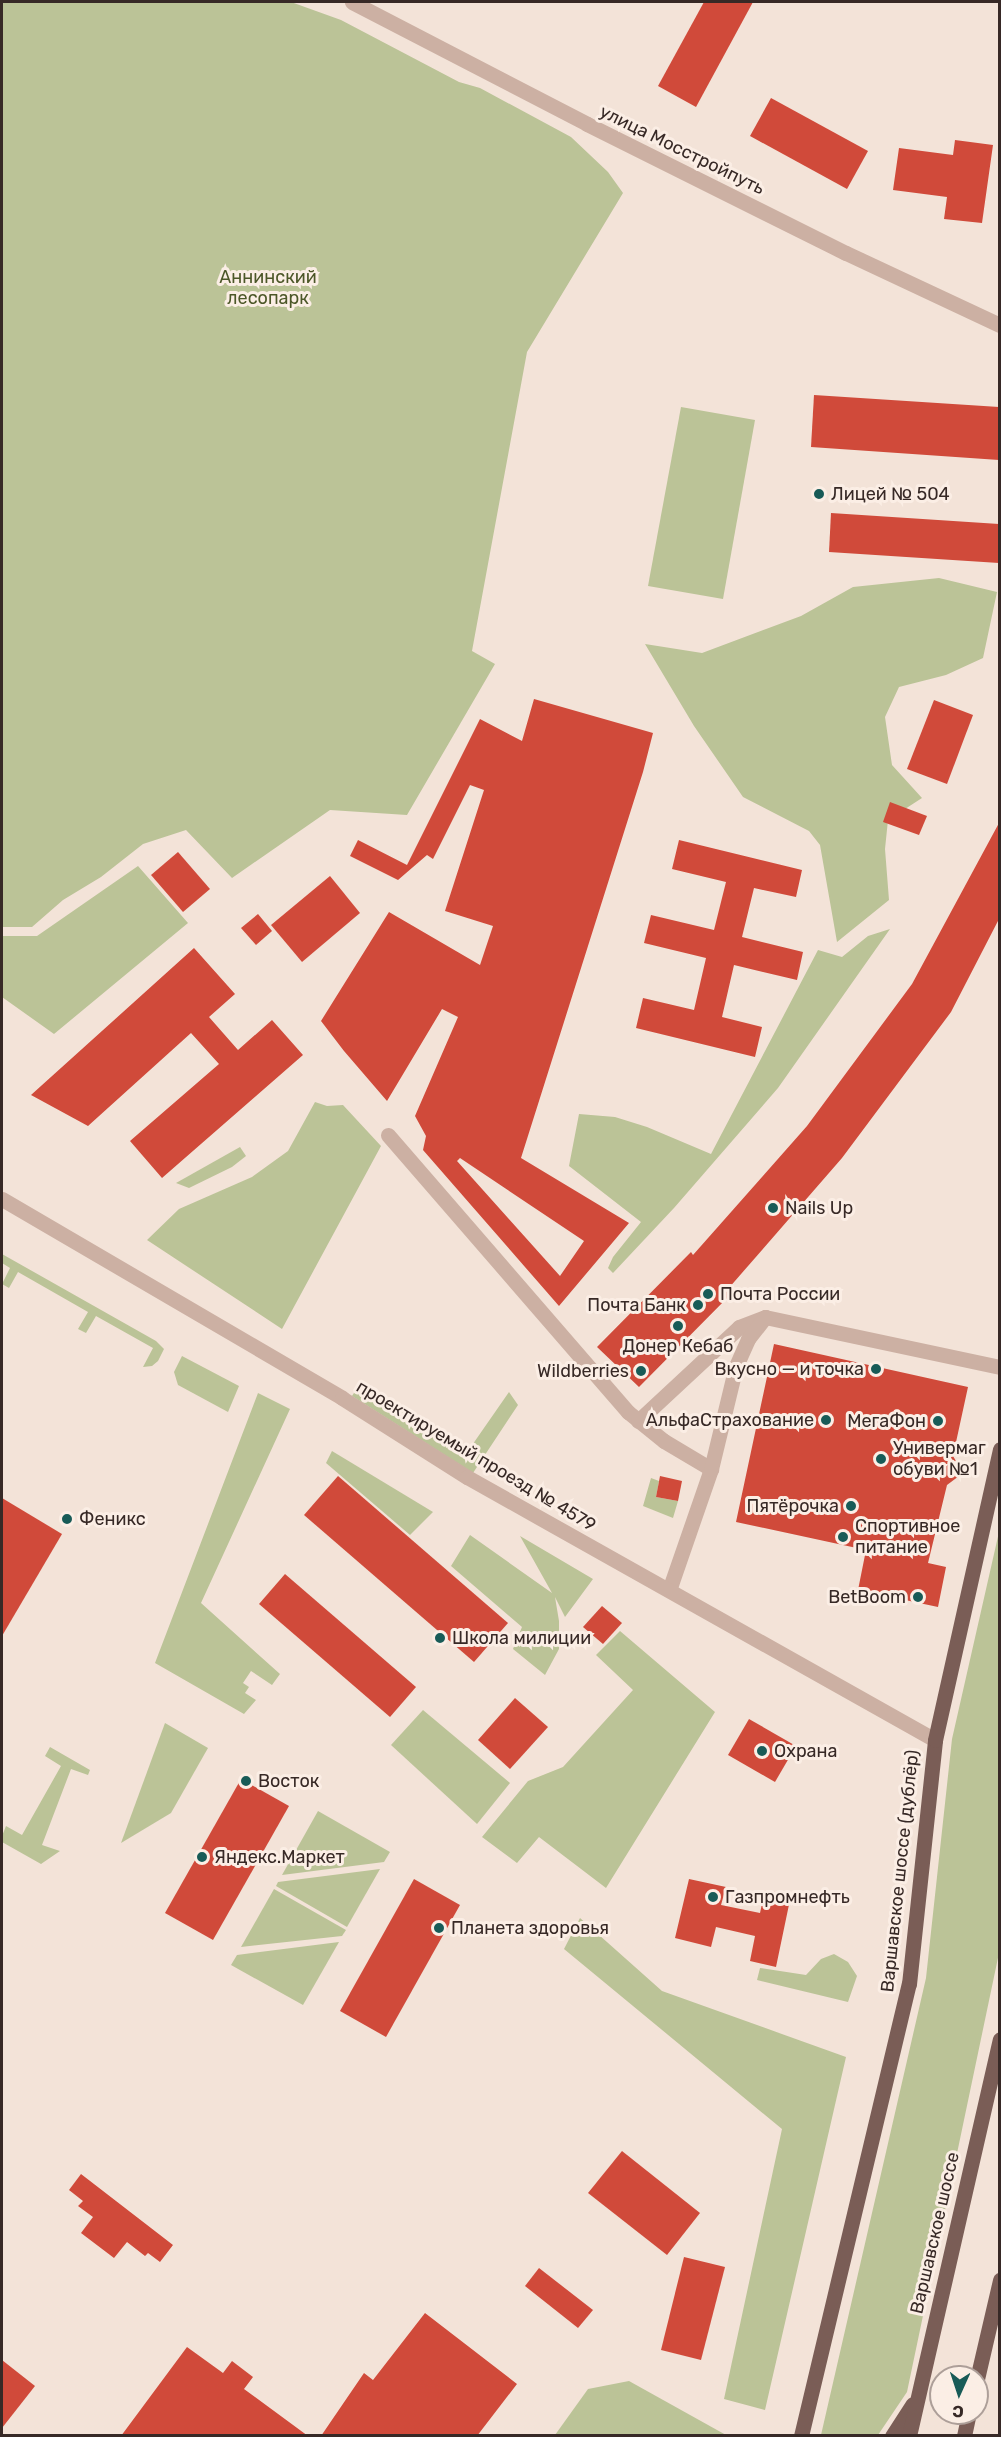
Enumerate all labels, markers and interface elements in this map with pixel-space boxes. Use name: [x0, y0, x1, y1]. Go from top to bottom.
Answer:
street label: улица Мосстройпуть: [596, 101, 768, 199]
park label: Аннинский лесопарк: [219, 267, 317, 310]
place label: Лицей № 504: [831, 483, 950, 505]
marker: Лицей № 504: [812, 487, 826, 501]
place label: Nails Up: [785, 1197, 853, 1219]
marker: Nails Up: [766, 1201, 780, 1215]
place label: Почта России: [720, 1283, 840, 1305]
marker: Почта России: [701, 1287, 715, 1301]
place label: Почта Банк: [587, 1294, 686, 1316]
marker: Почта Банк: [691, 1298, 705, 1312]
marker: Донер Кебаб: [671, 1319, 685, 1333]
place label: Донер Кебаб: [622, 1335, 734, 1357]
place label: Вкусно — и точка: [715, 1358, 864, 1380]
place label: Wildberries: [537, 1360, 629, 1382]
marker: Вкусно — и точка: [869, 1362, 883, 1376]
marker: Wildberries: [634, 1364, 648, 1378]
street label: проектируемый проезд № 4579: [352, 1376, 600, 1536]
place label: АльфаСтрахование: [646, 1409, 814, 1431]
place label: МегаФон: [847, 1410, 926, 1432]
marker: АльфаСтрахование: [819, 1413, 833, 1427]
marker: МегаФон: [931, 1414, 945, 1428]
place label: Универмаг обуви №1: [893, 1438, 986, 1480]
marker: Универмаг обуви №1: [874, 1452, 888, 1466]
place label: Пятёрочка: [746, 1495, 839, 1517]
marker: Пятёрочка: [844, 1499, 858, 1513]
place label: Феникс: [79, 1508, 146, 1530]
marker: Феникс: [60, 1512, 74, 1526]
place label: Спортивное питание: [855, 1516, 960, 1558]
marker: Спортивное питание: [836, 1530, 850, 1544]
place label: BetBoom: [828, 1586, 906, 1608]
marker: BetBoom: [911, 1590, 925, 1604]
place label: Школа милиции: [452, 1627, 591, 1649]
marker: Школа милиции: [433, 1631, 447, 1645]
place label: Охрана: [774, 1740, 837, 1762]
marker: Охрана: [755, 1744, 769, 1758]
street label: Варшавское шоссе (дублёр): [877, 1749, 923, 1993]
place label: Восток: [258, 1770, 319, 1792]
marker: Восток: [239, 1774, 253, 1788]
place label: Яндекс.Маркет: [214, 1846, 345, 1868]
marker: Яндекс.Маркет: [195, 1850, 209, 1864]
place label: Газпромнефть: [725, 1886, 850, 1908]
marker: Газпромнефть: [706, 1890, 720, 1904]
place label: Планета здоровья: [451, 1917, 609, 1939]
marker: Планета здоровья: [432, 1921, 446, 1935]
street label: Варшавское шоссе: [906, 2150, 964, 2316]
north arrow: [929, 2365, 989, 2425]
text: С: [952, 2402, 964, 2421]

